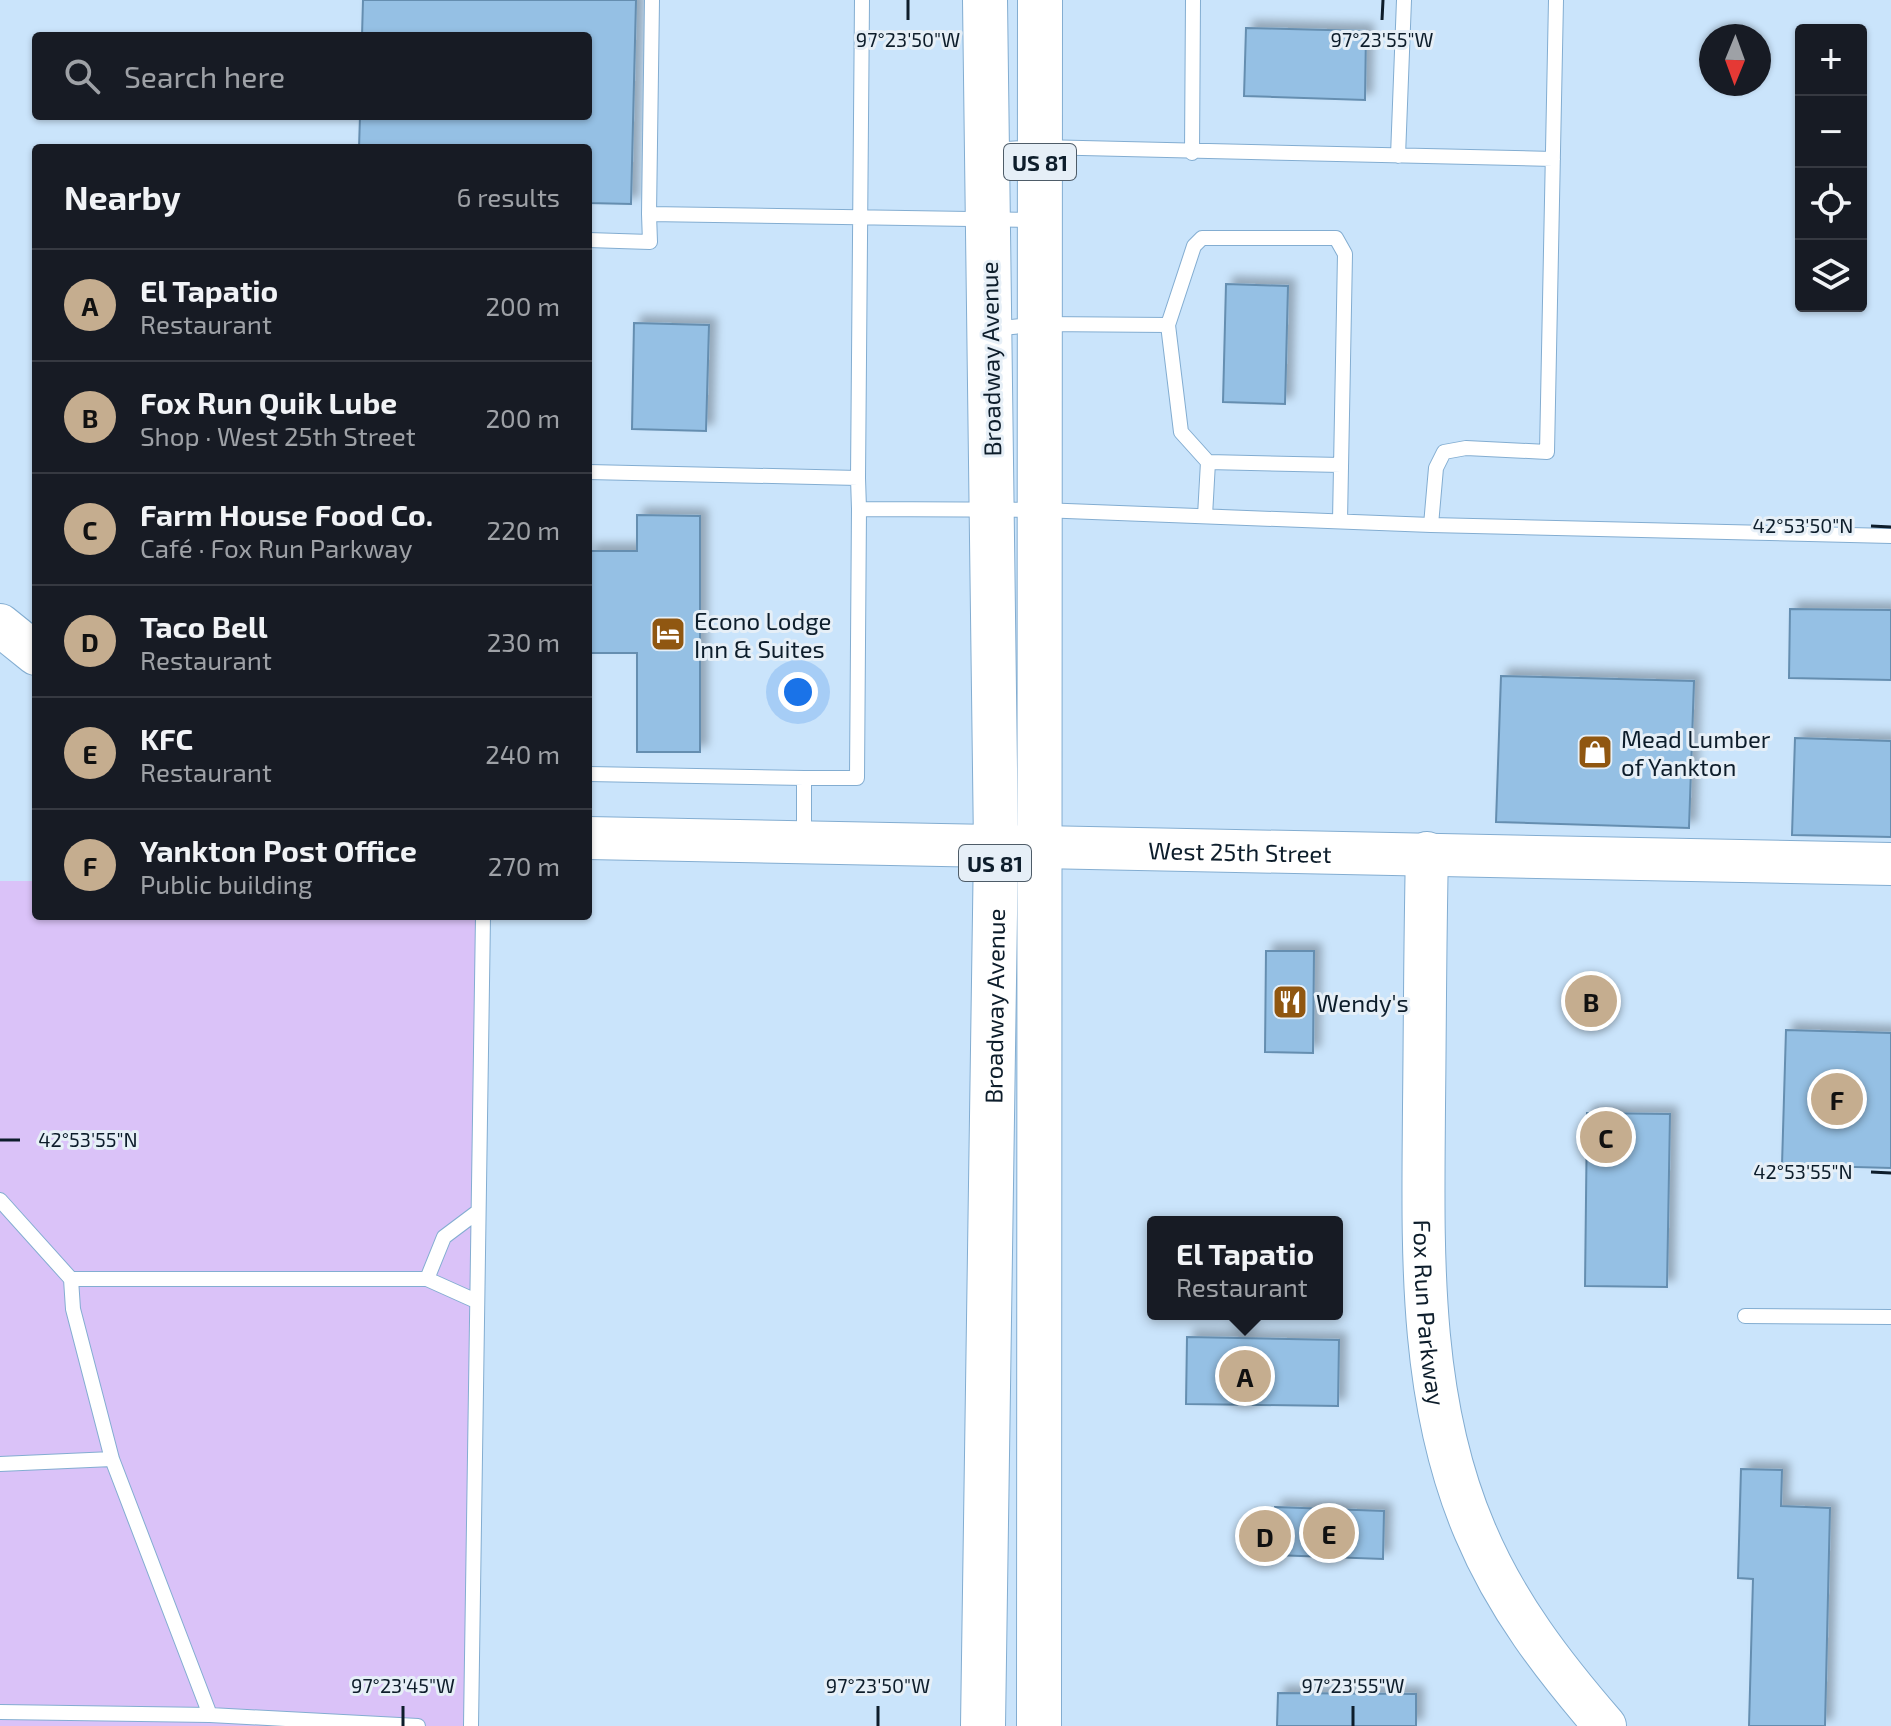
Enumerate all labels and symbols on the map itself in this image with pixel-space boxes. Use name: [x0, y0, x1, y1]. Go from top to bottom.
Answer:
north arrow: [1699, 24, 1771, 96]
text: 97°23'50"W: [856, 27, 960, 51]
text: 97°23'55"W: [1331, 27, 1434, 51]
road number: US 81: [1004, 144, 1076, 180]
street label: Broadway Avenue: [974, 261, 1006, 457]
text: 42°53'50"N: [1753, 513, 1853, 537]
place label: Econo Lodge Inn & Suites: [694, 606, 831, 663]
hotel icon: Econo Lodge Inn & Suites: [649, 615, 687, 653]
your location: [778, 672, 818, 712]
place label: Mead Lumber of Yankton: [1621, 724, 1771, 781]
shop icon: Mead Lumber of Yankton: [1576, 733, 1614, 771]
street label: West 25th Street: [1148, 835, 1332, 867]
road number: US 81: [959, 845, 1031, 881]
street label: Broadway Avenue: [978, 908, 1010, 1104]
pin: B: [1565, 971, 1617, 1031]
restaurant icon: Wendy's: [1271, 983, 1309, 1021]
place label: Wendy's: [1316, 988, 1409, 1017]
pin: F: [1811, 1069, 1863, 1129]
pin: C: [1580, 1107, 1632, 1167]
text: 42°53'55"N: [38, 1127, 138, 1151]
text: 42°53'55"N: [1753, 1159, 1853, 1183]
street label: Fox Run Parkway: [1409, 1220, 1453, 1408]
pin: A: [1219, 1346, 1271, 1406]
pin: E: [1303, 1503, 1355, 1563]
pin: D: [1239, 1506, 1291, 1566]
text: 97°23'45"W: [351, 1673, 455, 1697]
text: 97°23'50"W: [826, 1673, 930, 1697]
text: 97°23'55"W: [1302, 1673, 1405, 1697]

